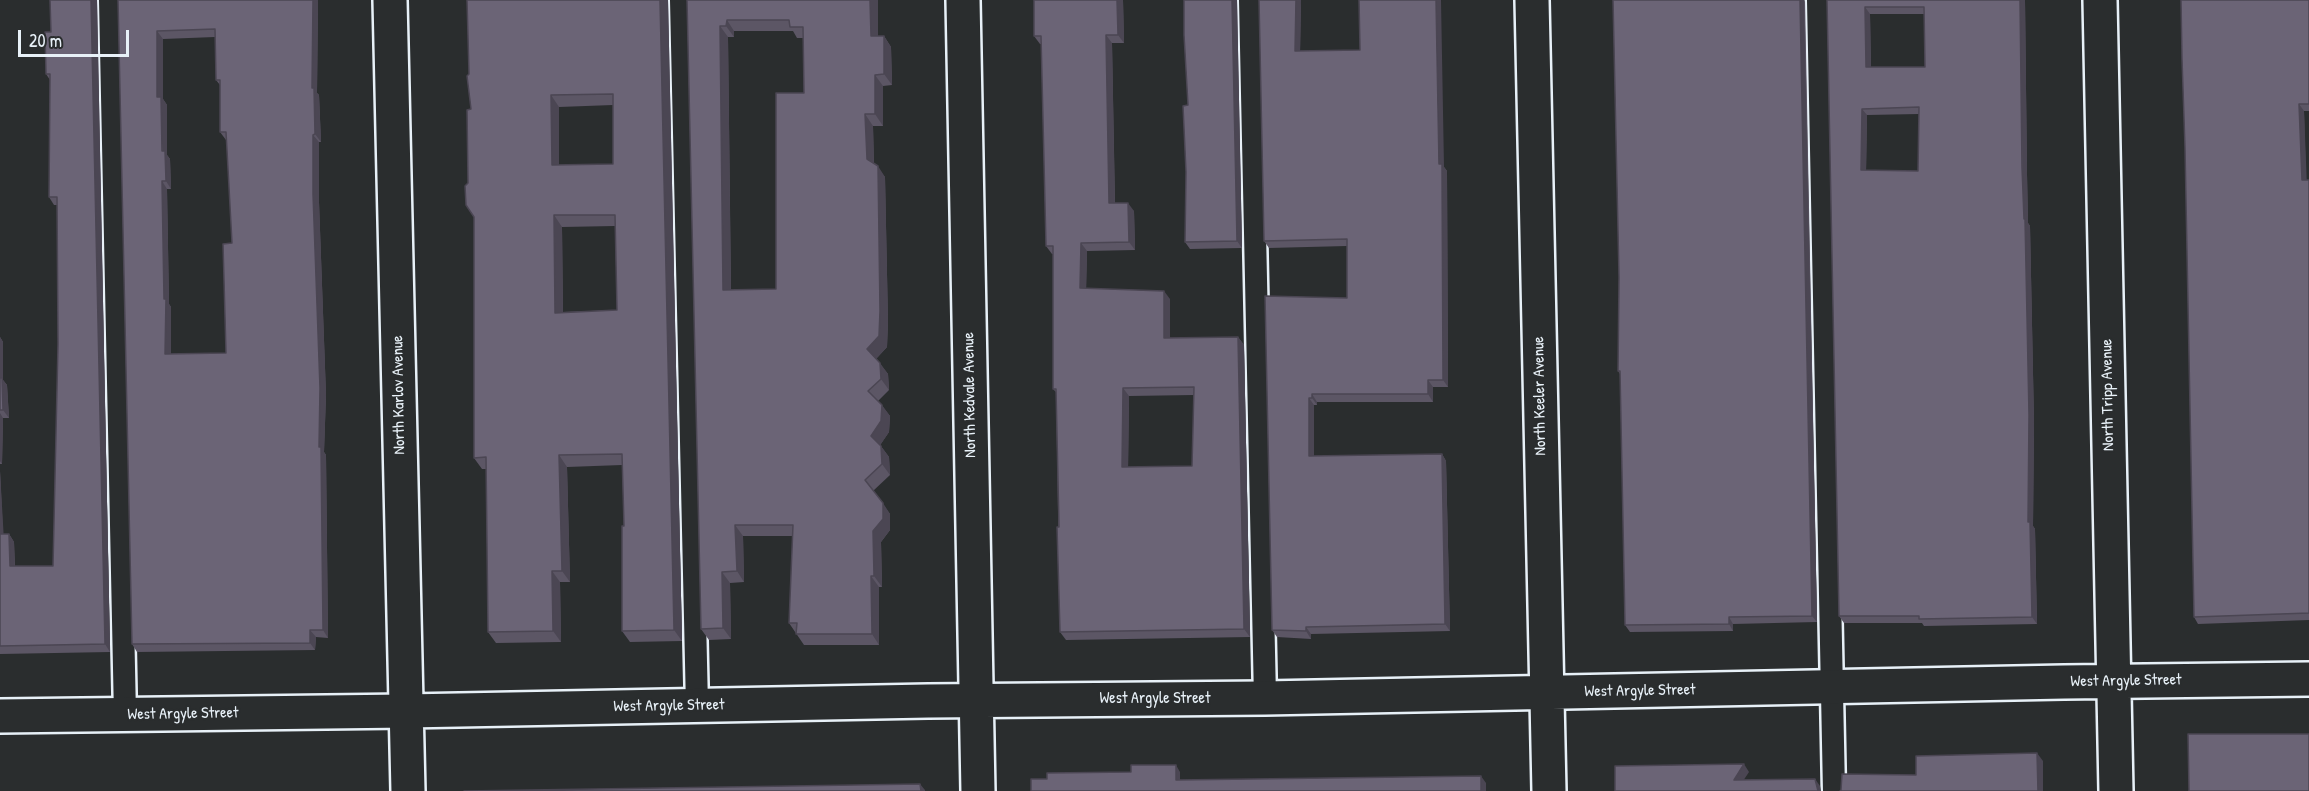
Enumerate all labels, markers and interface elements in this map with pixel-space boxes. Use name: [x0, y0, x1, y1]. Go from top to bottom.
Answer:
scale bar: [21, 18, 132, 56]
text: 20 m: [29, 28, 62, 53]
street label: North Kedvale Avenue: [959, 332, 981, 458]
street label: North Karlov Avenue: [388, 335, 410, 455]
street label: North Keeler Avenue: [1529, 336, 1551, 456]
street label: North Tripp Avenue: [2097, 339, 2119, 451]
street label: West Argyle Street: [2070, 670, 2182, 692]
street label: West Argyle Street: [1584, 680, 1696, 702]
street label: West Argyle Street: [1100, 689, 1210, 709]
street label: West Argyle Street: [613, 695, 725, 717]
street label: West Argyle Street: [127, 703, 239, 725]

